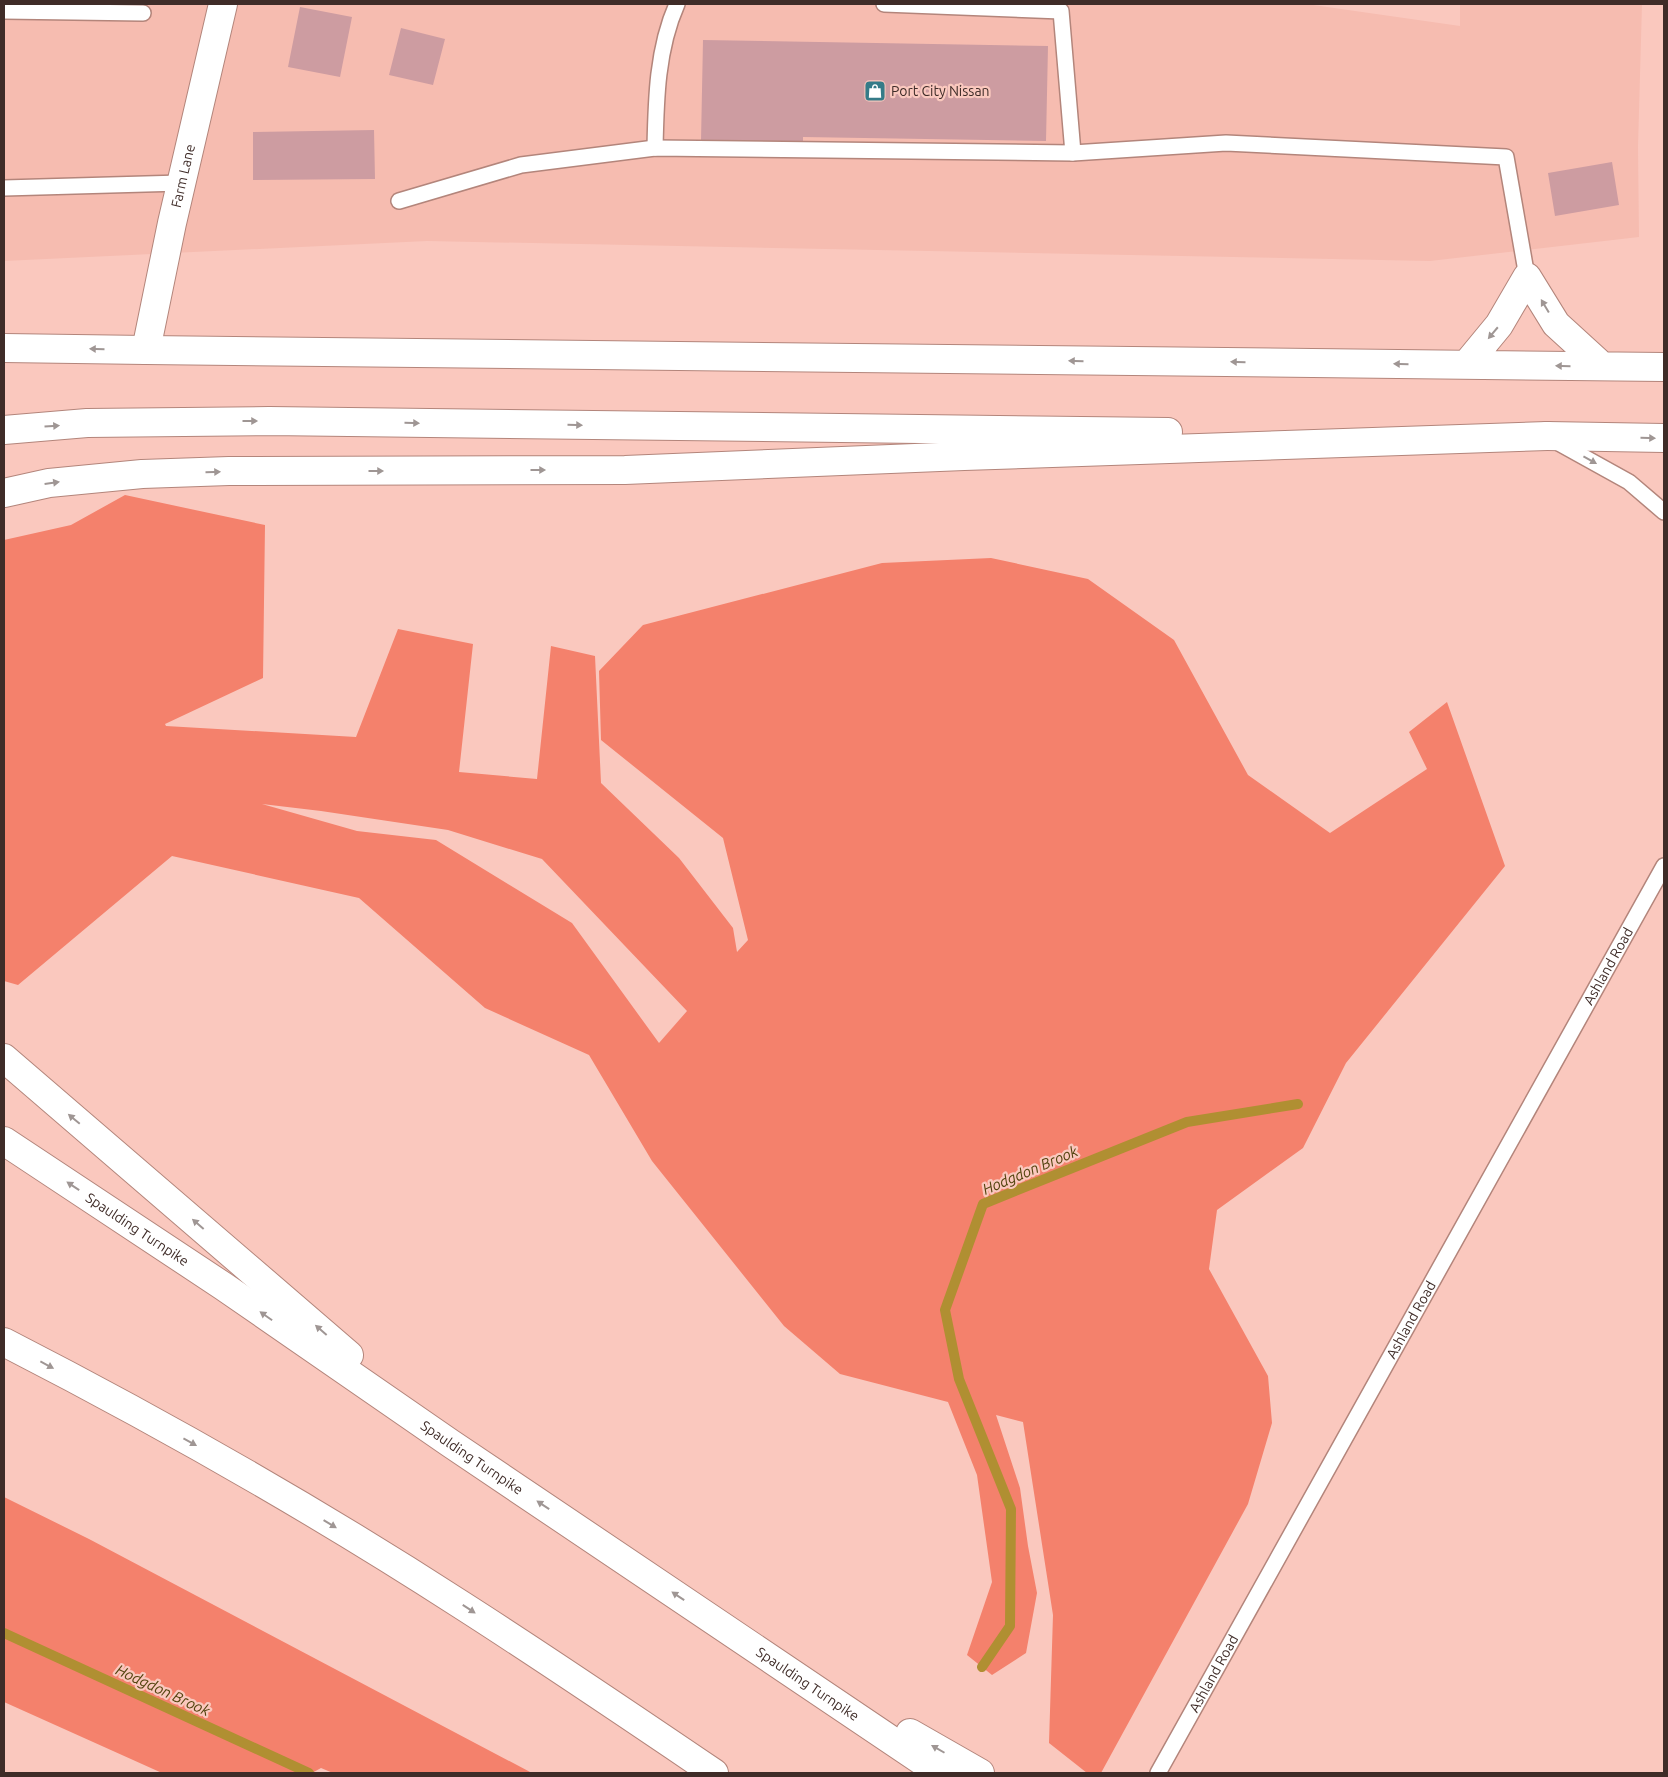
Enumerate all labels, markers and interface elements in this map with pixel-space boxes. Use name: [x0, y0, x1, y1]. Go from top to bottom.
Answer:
shop icon: Port City Nissan: [863, 79, 887, 103]
place label: Port City Nissan: [891, 83, 990, 99]
street label: Farm Lane: [168, 143, 198, 209]
one-way arrow: [1540, 299, 1549, 312]
one-way arrow: [1487, 326, 1498, 339]
one-way arrow: [89, 345, 105, 353]
one-way arrow: [1067, 356, 1083, 364]
one-way arrow: [1230, 358, 1246, 366]
one-way arrow: [1392, 360, 1408, 368]
one-way arrow: [1555, 362, 1571, 370]
one-way arrow: [242, 417, 258, 425]
one-way arrow: [404, 419, 420, 427]
one-way arrow: [45, 421, 61, 429]
one-way arrow: [567, 421, 583, 429]
one-way arrow: [1641, 434, 1657, 442]
one-way arrow: [1583, 456, 1596, 465]
one-way arrow: [531, 466, 547, 474]
one-way arrow: [206, 467, 222, 475]
one-way arrow: [368, 467, 384, 475]
one-way arrow: [44, 479, 60, 487]
street label: Ashland Road: [1580, 925, 1636, 1008]
one-way arrow: [68, 1113, 81, 1124]
water label: Hodgdon Brook: [980, 1142, 1081, 1198]
one-way arrow: [66, 1181, 80, 1191]
street label: Spaulding Turnpike: [83, 1189, 192, 1269]
one-way arrow: [192, 1218, 205, 1229]
street label: Ashland Road: [1383, 1278, 1439, 1361]
one-way arrow: [259, 1311, 273, 1321]
one-way arrow: [314, 1325, 327, 1336]
one-way arrow: [40, 1360, 54, 1369]
street label: Spaulding Turnpike: [418, 1417, 526, 1498]
one-way arrow: [183, 1438, 196, 1447]
one-way arrow: [536, 1501, 550, 1510]
one-way arrow: [324, 1519, 337, 1528]
one-way arrow: [671, 1591, 685, 1601]
one-way arrow: [462, 1604, 475, 1614]
street label: Ashland Road: [1186, 1632, 1241, 1715]
street label: Spaulding Turnpike: [753, 1644, 862, 1724]
water label: Hodgdon Brook: [113, 1661, 213, 1719]
one-way arrow: [930, 1745, 945, 1753]

